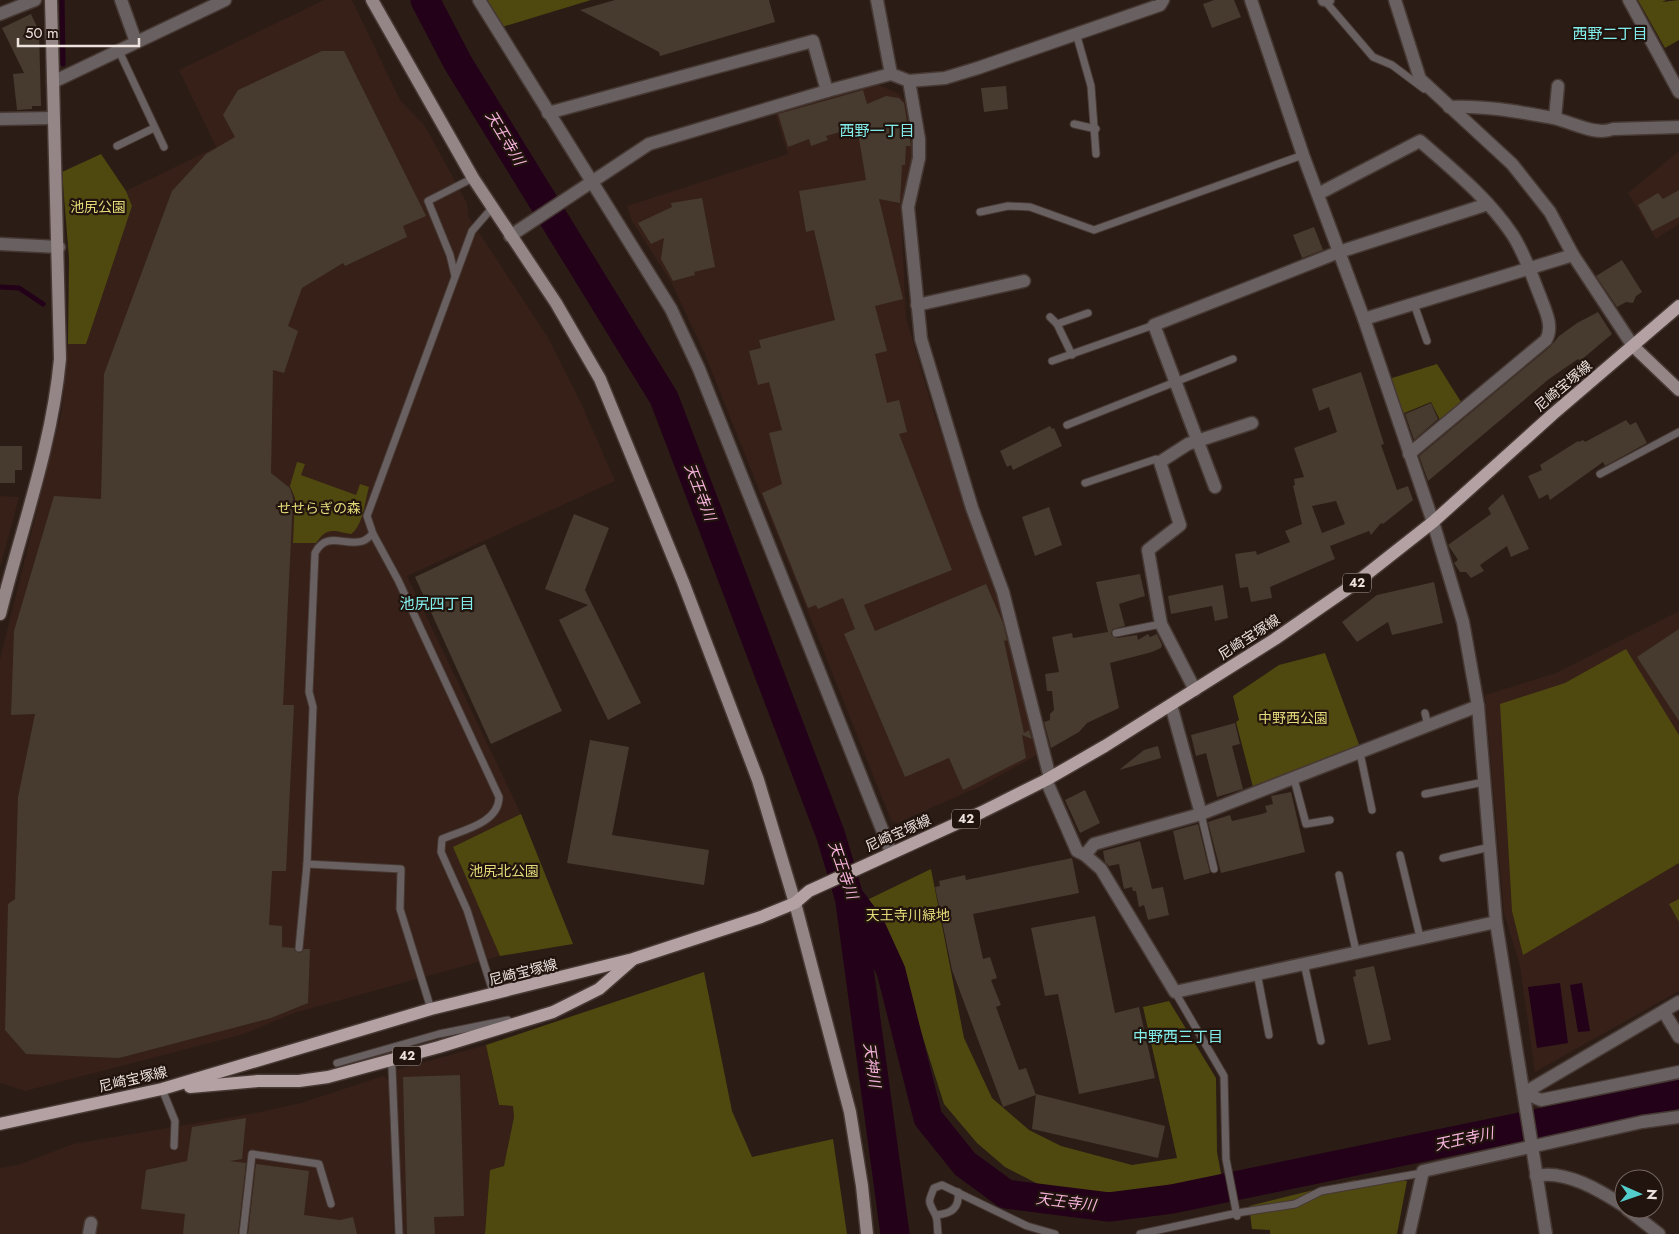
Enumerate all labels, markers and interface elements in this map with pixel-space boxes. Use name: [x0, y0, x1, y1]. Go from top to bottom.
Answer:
scale bar: [18, 15, 139, 47]
text: 50 m: [25, 22, 59, 44]
district label: 西野二丁目: [1572, 23, 1648, 45]
water label: 天王寺川: [480, 107, 531, 171]
district label: 西野一丁目: [839, 120, 915, 142]
park label: 池尻公園: [70, 197, 126, 217]
street label: 尼崎宝塚線: [1530, 356, 1596, 416]
water label: 天王寺川: [679, 460, 722, 526]
park label: せせらぎの森: [277, 498, 361, 518]
road number: 42: [1343, 574, 1371, 592]
district label: 池尻四丁目: [399, 593, 475, 615]
street label: 尼崎宝塚線: [1214, 610, 1284, 664]
park label: 中野西公園: [1258, 708, 1328, 728]
street label: 尼崎宝塚線: [862, 810, 934, 856]
road number: 42: [952, 810, 980, 829]
water label: 天王寺川: [823, 838, 864, 904]
park label: 池尻北公園: [469, 861, 539, 881]
park label: 天王寺川緑地: [866, 905, 950, 925]
street label: 尼崎宝塚線: [487, 954, 559, 990]
district label: 中野西三丁目: [1133, 1026, 1223, 1048]
water label: 天神川: [858, 1041, 886, 1091]
road number: 42: [393, 1046, 421, 1066]
street label: 尼崎宝塚線: [97, 1061, 169, 1097]
water label: 天王寺川: [1432, 1122, 1498, 1156]
north arrow: [1614, 1169, 1664, 1219]
water label: 天王寺川: [1035, 1187, 1099, 1217]
text: N: [1642, 1189, 1662, 1200]

